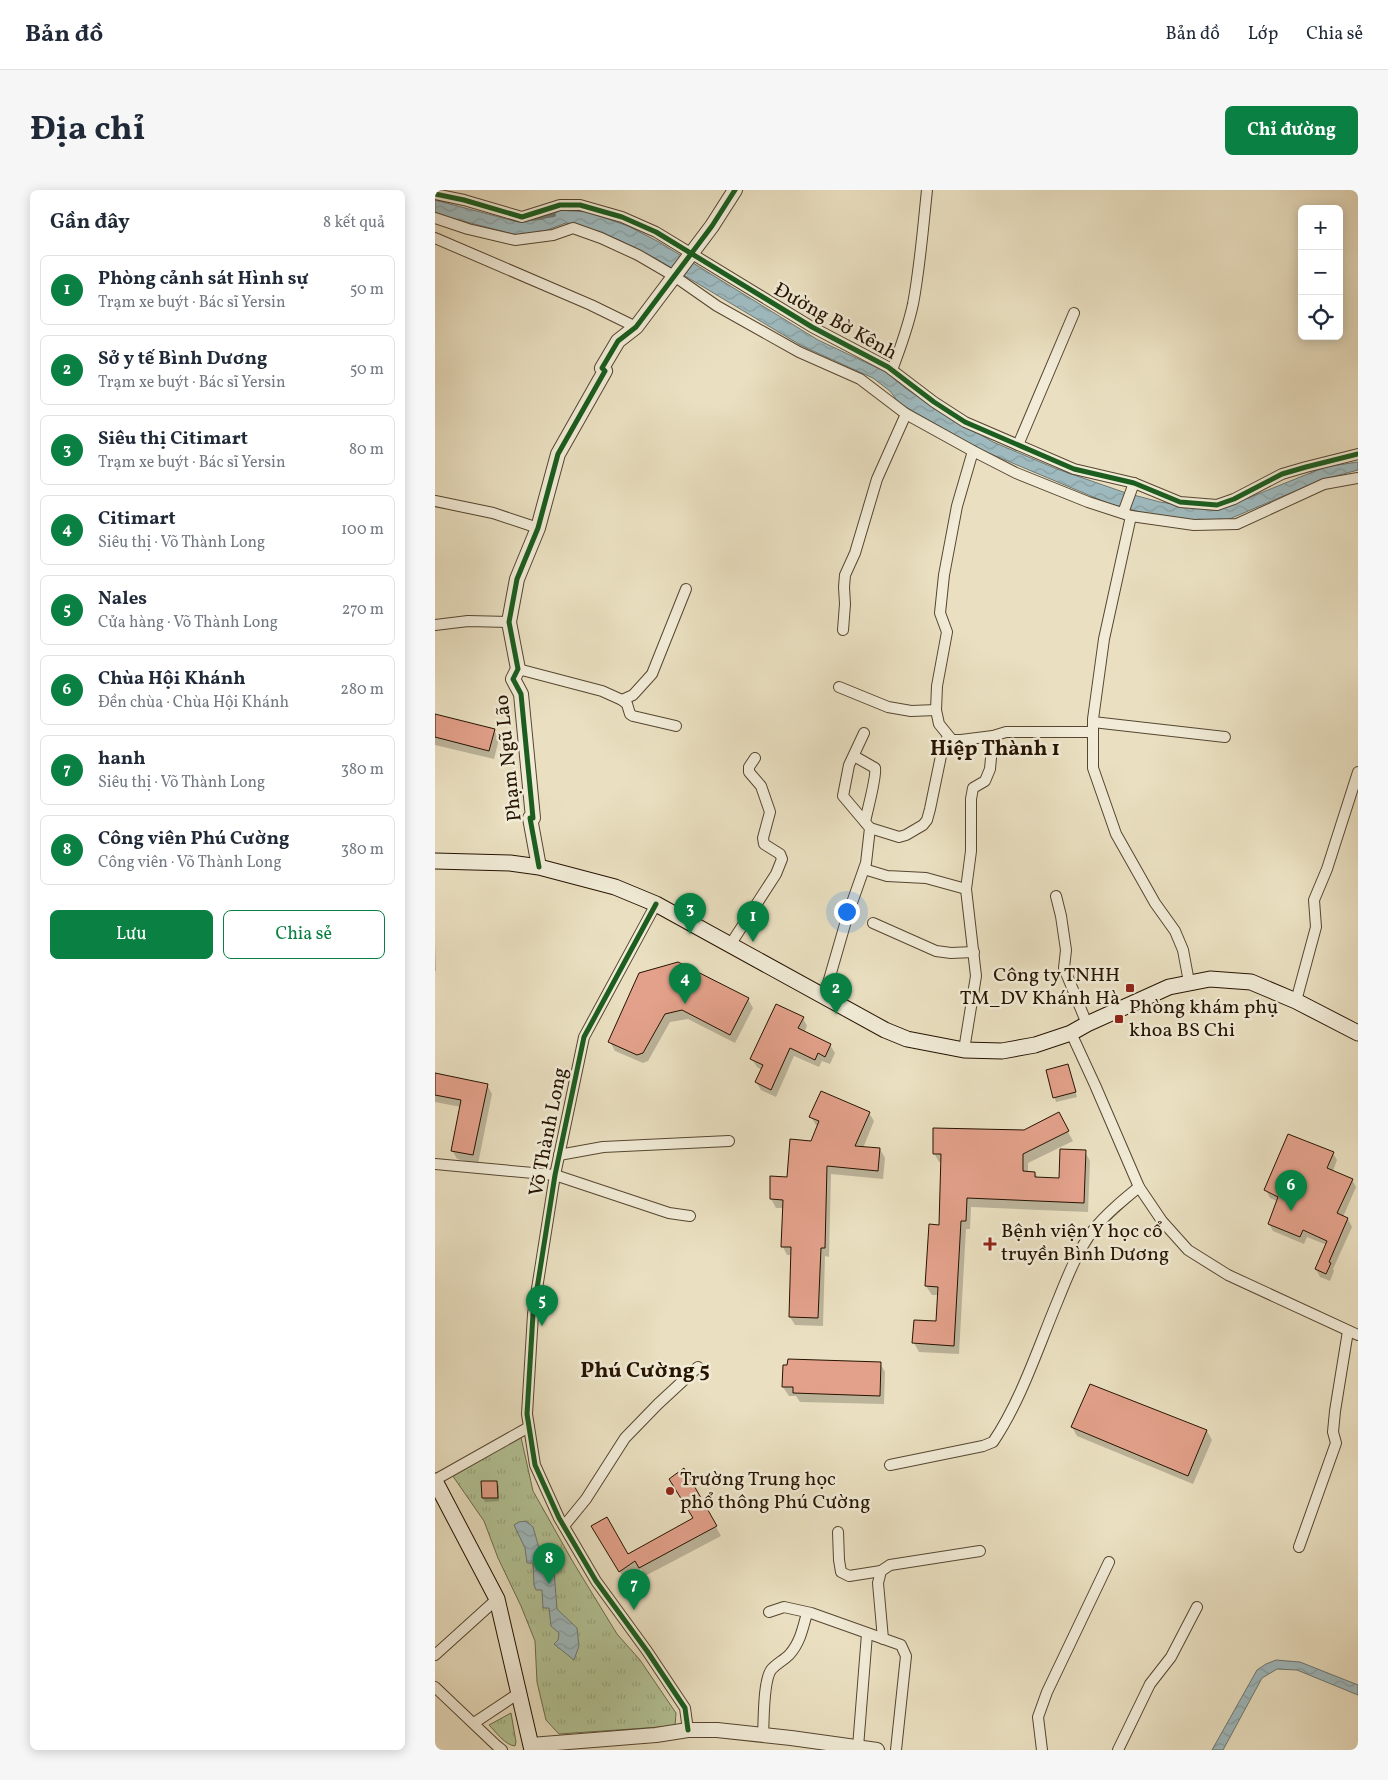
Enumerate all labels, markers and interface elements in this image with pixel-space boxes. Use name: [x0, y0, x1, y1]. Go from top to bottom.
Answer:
text: Bản đồ: [25, 18, 103, 52]
text: Bản đồ: [1166, 22, 1220, 47]
text: Lớp: [1248, 22, 1278, 47]
text: Chia sẻ: [1306, 22, 1363, 47]
text: Địa chỉ: [30, 106, 145, 154]
button: Chỉ đường: [1225, 106, 1358, 155]
map controls: [1298, 205, 1343, 340]
button: +: [1298, 205, 1343, 250]
text: Gần đây: [50, 208, 130, 237]
text: 8 kết quả: [323, 212, 385, 234]
button: −: [1298, 250, 1343, 295]
text: Phòng cảnh sát Hình sự: [98, 266, 309, 292]
street label: Đường Bờ Kênh: [768, 276, 902, 368]
text: 1: [64, 279, 70, 301]
text: 50 m: [350, 279, 384, 301]
text: Trạm xe buýt · Bác sĩ Yersin: [98, 292, 285, 314]
button: locate: [1298, 295, 1343, 340]
text: Sở y tế Bình Dương: [98, 346, 268, 372]
text: 2: [63, 359, 71, 381]
text: 50 m: [350, 359, 384, 381]
text: Trạm xe buýt · Bác sĩ Yersin: [98, 372, 285, 394]
text: Siêu thị Citimart: [98, 426, 248, 452]
text: 3: [63, 439, 71, 461]
text: 80 m: [349, 439, 384, 461]
text: Trạm xe buýt · Bác sĩ Yersin: [98, 452, 285, 474]
text: Citimart: [98, 506, 176, 532]
text: 4: [62, 519, 72, 541]
text: 100 m: [341, 519, 384, 541]
text: Siêu thị · Võ Thành Long: [98, 532, 265, 554]
text: Nales: [98, 586, 147, 612]
text: 5: [63, 599, 71, 621]
text: 270 m: [342, 599, 384, 621]
text: Cửa hàng · Võ Thành Long: [98, 612, 278, 634]
text: Chùa Hội Khánh: [98, 666, 246, 692]
text: 6: [63, 679, 71, 701]
text: 280 m: [340, 679, 384, 701]
text: Đền chùa · Chùa Hội Khánh: [98, 692, 289, 714]
street label: Phạm Ngũ Lão: [488, 693, 530, 823]
district label: Hiệp Thành 1: [930, 735, 1060, 764]
text: hanh: [98, 746, 146, 772]
text: 7: [63, 759, 71, 781]
text: 380 m: [341, 759, 384, 781]
text: Siêu thị · Võ Thành Long: [98, 772, 265, 794]
text: Công viên Phú Cường: [98, 826, 289, 852]
text: 8: [63, 839, 71, 861]
text: 380 m: [341, 839, 384, 861]
text: Công viên · Võ Thành Long: [98, 852, 282, 874]
pin: 3: [674, 893, 706, 934]
your location: [834, 899, 860, 925]
pin: 1: [737, 901, 769, 942]
button: Lưu: [50, 910, 213, 959]
button: Chia sẻ: [223, 910, 385, 959]
place label: Công ty TNHH TM_DV Khánh Hà: [960, 962, 1120, 1013]
pin: 4: [669, 963, 701, 1004]
pin: 2: [820, 973, 852, 1014]
marker: Công ty TNHH TM_DV Khánh Hà: [1124, 982, 1136, 994]
place label: Phòng khám phụ khoa BS Chi: [1129, 994, 1278, 1045]
marker: Phòng khám phụ khoa BS Chi: [1113, 1013, 1125, 1025]
street label: Võ Thành Long: [523, 1065, 575, 1199]
pin: 6: [1275, 1170, 1307, 1211]
place label: Bệnh viện Y học cổ truyền Bình Dương: [1001, 1218, 1169, 1269]
marker: Bệnh viện Y học cổ truyền Bình Dương: [983, 1237, 997, 1251]
pin: 5: [526, 1285, 558, 1326]
district label: Phú Cường 5: [580, 1356, 710, 1387]
place label: Trường Trung học phổ thông Phú Cường: [680, 1466, 871, 1517]
marker: Trường Trung học phổ thông Phú Cường: [664, 1485, 676, 1497]
pin: 8: [533, 1543, 565, 1584]
pin: 7: [618, 1569, 650, 1610]

